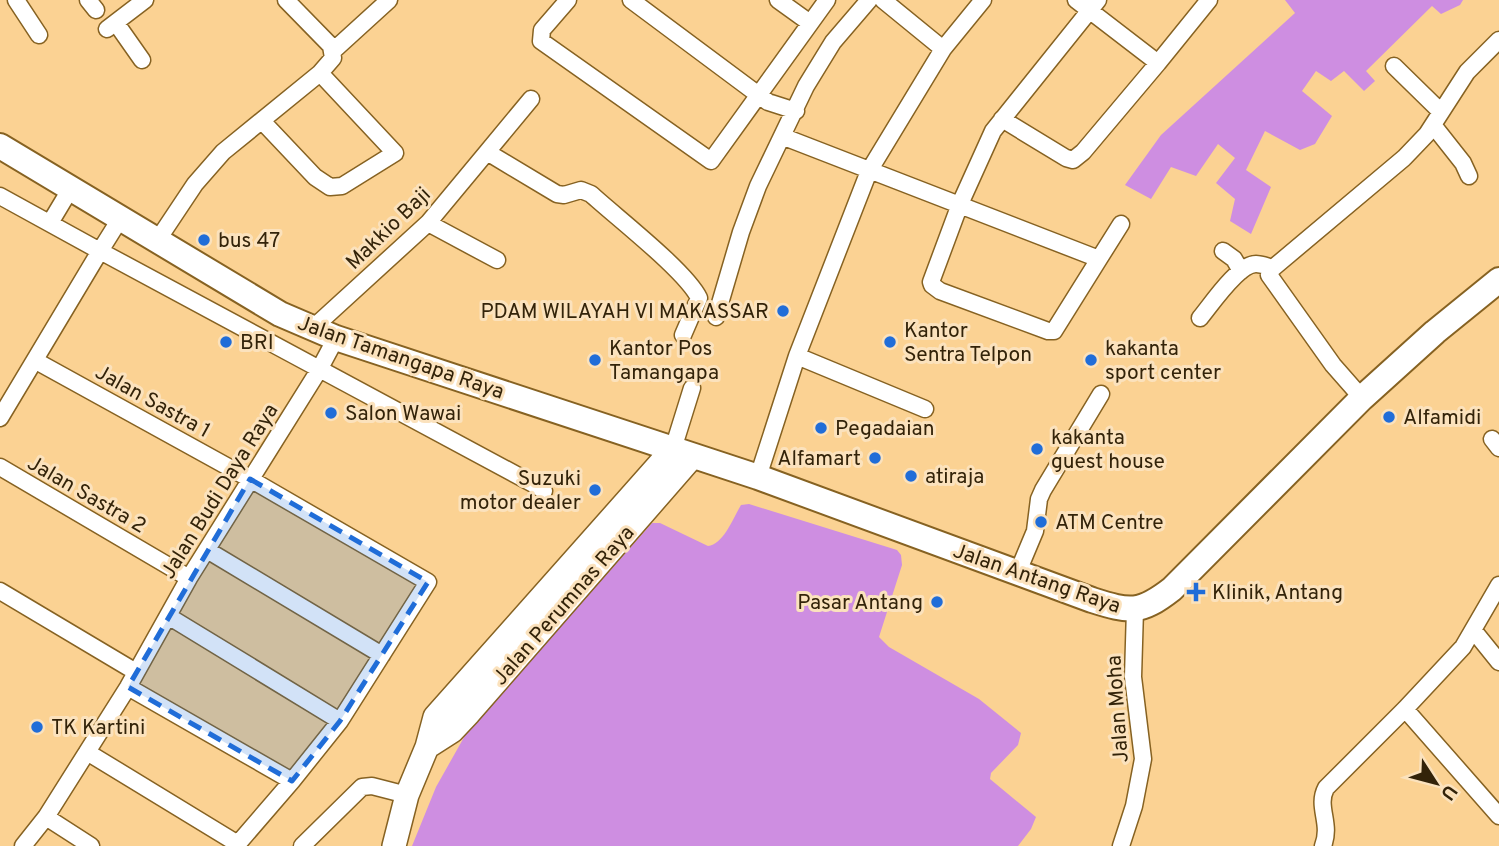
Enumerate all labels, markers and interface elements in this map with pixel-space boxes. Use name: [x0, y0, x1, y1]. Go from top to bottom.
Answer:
street label: Makkio Baji: [341, 182, 437, 276]
place label: bus 47: [218, 228, 280, 255]
marker: bus 47: [196, 232, 212, 248]
place label: PDAM WILAYAH VI MAKASSAR: [480, 299, 769, 326]
marker: PDAM WILAYAH VI MAKASSAR: [775, 303, 791, 319]
street label: Jalan Tamangapa Raya: [294, 310, 507, 406]
place label: Kantor Sentra Telpon: [904, 318, 1032, 369]
place label: BRI: [240, 330, 274, 357]
marker: BRI: [218, 334, 234, 350]
marker: Kantor Sentra Telpon: [882, 334, 898, 350]
place label: Kantor Pos Tamangapa: [609, 336, 719, 387]
place label: kakanta sport center: [1105, 336, 1221, 387]
marker: Kantor Pos Tamangapa: [587, 352, 603, 368]
marker: kakanta sport center: [1083, 352, 1099, 368]
street label: Jalan Sastra 1: [90, 359, 215, 445]
street label: Jalan Budi Daya Raya: [155, 399, 285, 585]
place label: Salon Wawai: [345, 401, 461, 428]
marker: Salon Wawai: [323, 405, 339, 421]
place label: Alfamidi: [1403, 405, 1481, 432]
marker: Alfamidi: [1381, 409, 1397, 425]
place label: Pegadaian: [835, 416, 935, 443]
marker: Pegadaian: [813, 420, 829, 436]
place label: kakanta guest house: [1051, 425, 1165, 476]
marker: kakanta guest house: [1029, 441, 1045, 457]
place label: Alfamart: [777, 446, 861, 473]
street label: Jalan Sastra 2: [22, 450, 151, 540]
marker: Alfamart: [867, 450, 883, 466]
place label: atiraja: [925, 464, 984, 491]
place label: Suzuki motor dealer: [460, 466, 581, 517]
marker: atiraja: [903, 468, 919, 484]
marker: Suzuki motor dealer: [587, 482, 603, 498]
place label: ATM Centre: [1055, 510, 1164, 537]
marker: ATM Centre: [1033, 514, 1049, 530]
street label: Jalan Perumnas Raya: [487, 520, 641, 691]
street label: Jalan Antang Raya: [949, 538, 1124, 621]
place label: Klinik, Antang: [1212, 580, 1343, 607]
marker: Klinik, Antang: [1186, 582, 1206, 602]
place label: Pasar Antang: [797, 590, 923, 617]
marker: Pasar Antang: [929, 594, 945, 610]
street label: Jalan Moha: [1101, 654, 1136, 764]
place label: TK Kartini: [51, 715, 145, 742]
marker: TK Kartini: [29, 719, 45, 735]
north arrow: [1401, 748, 1471, 818]
text: U: [1434, 779, 1462, 804]

